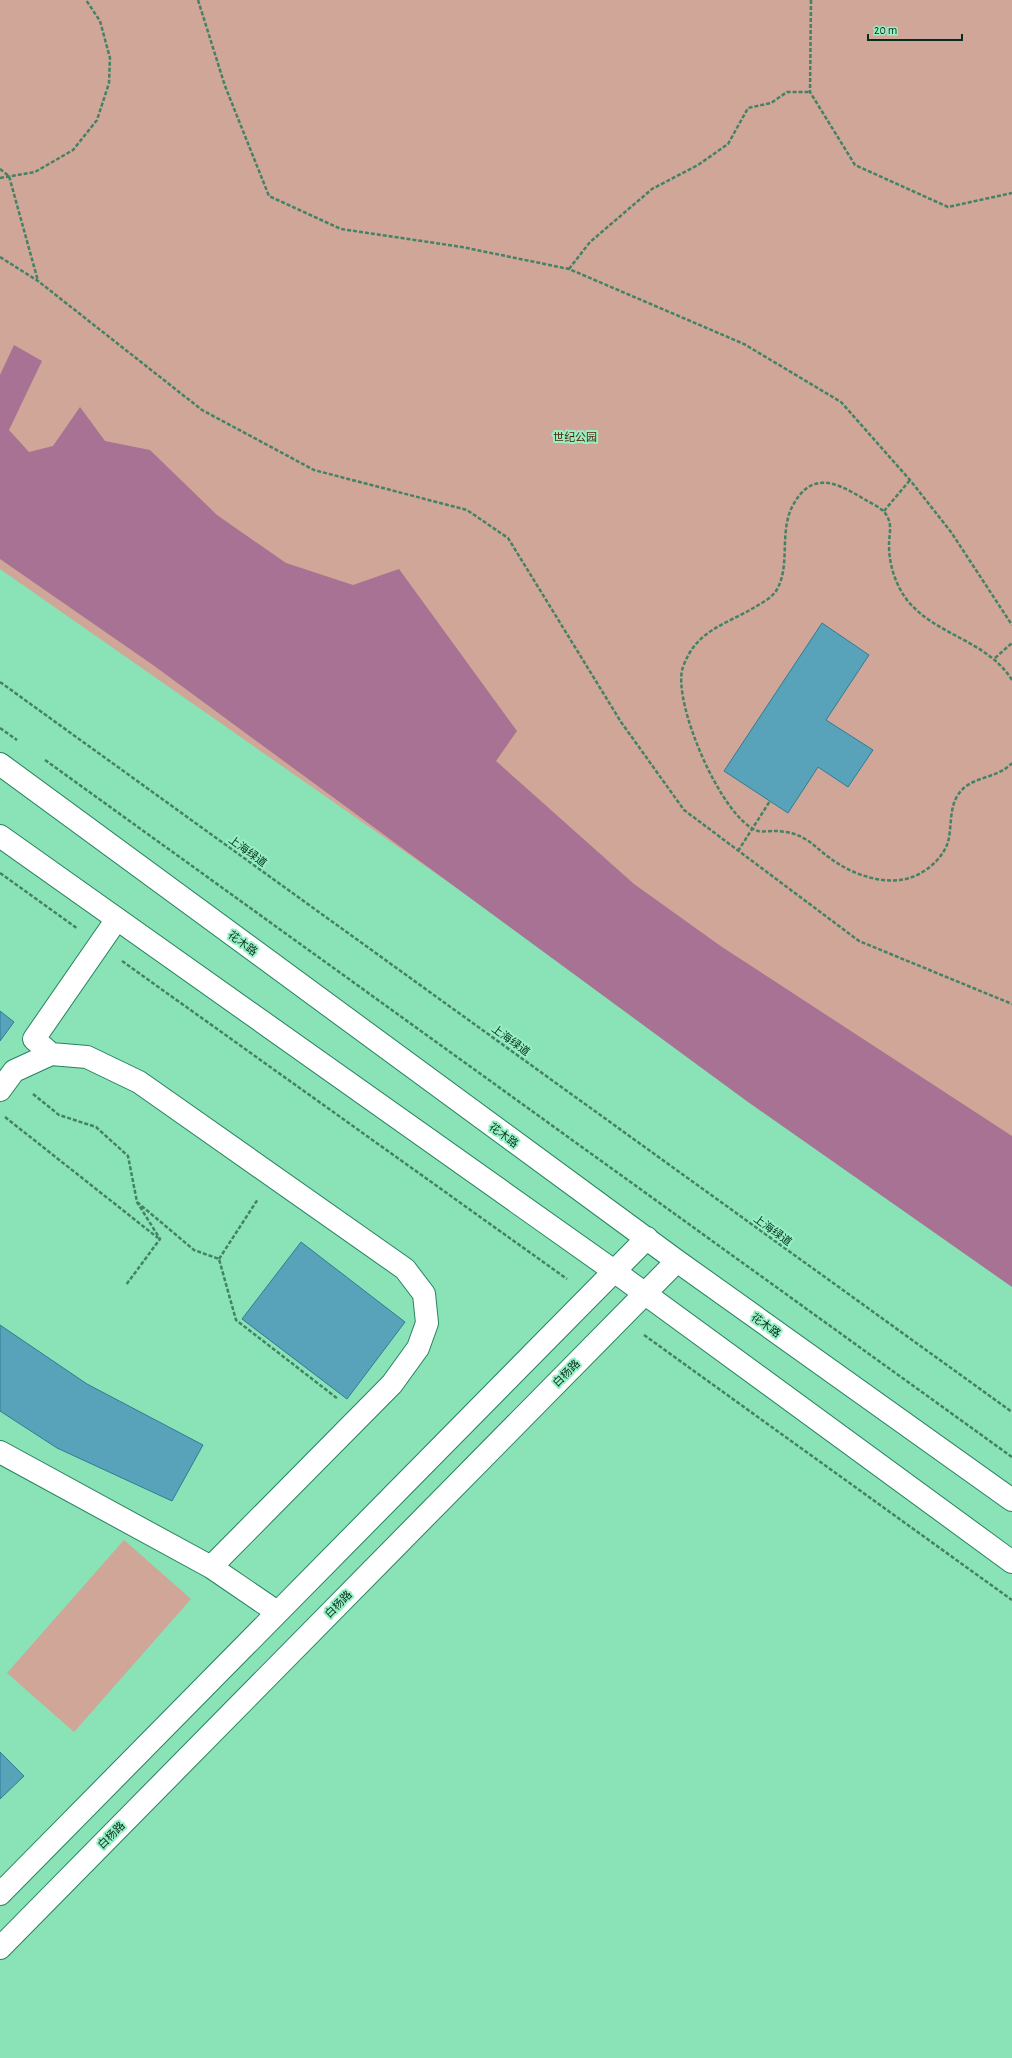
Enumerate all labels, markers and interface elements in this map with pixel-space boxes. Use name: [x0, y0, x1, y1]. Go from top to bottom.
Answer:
scale bar: [868, 16, 962, 42]
text: 20 m: [874, 24, 897, 36]
park label: 世纪公园: [553, 431, 597, 443]
street label: 上海绿道: [227, 833, 269, 869]
street label: 花木路: [226, 928, 260, 958]
street label: 上海绿道: [490, 1022, 532, 1058]
street label: 花木路: [487, 1120, 521, 1150]
street label: 上海绿道: [752, 1212, 794, 1248]
street label: 花木路: [749, 1311, 783, 1339]
street label: 白杨路: [550, 1357, 582, 1389]
street label: 白杨路: [322, 1588, 354, 1620]
street label: 白杨路: [95, 1819, 127, 1851]

